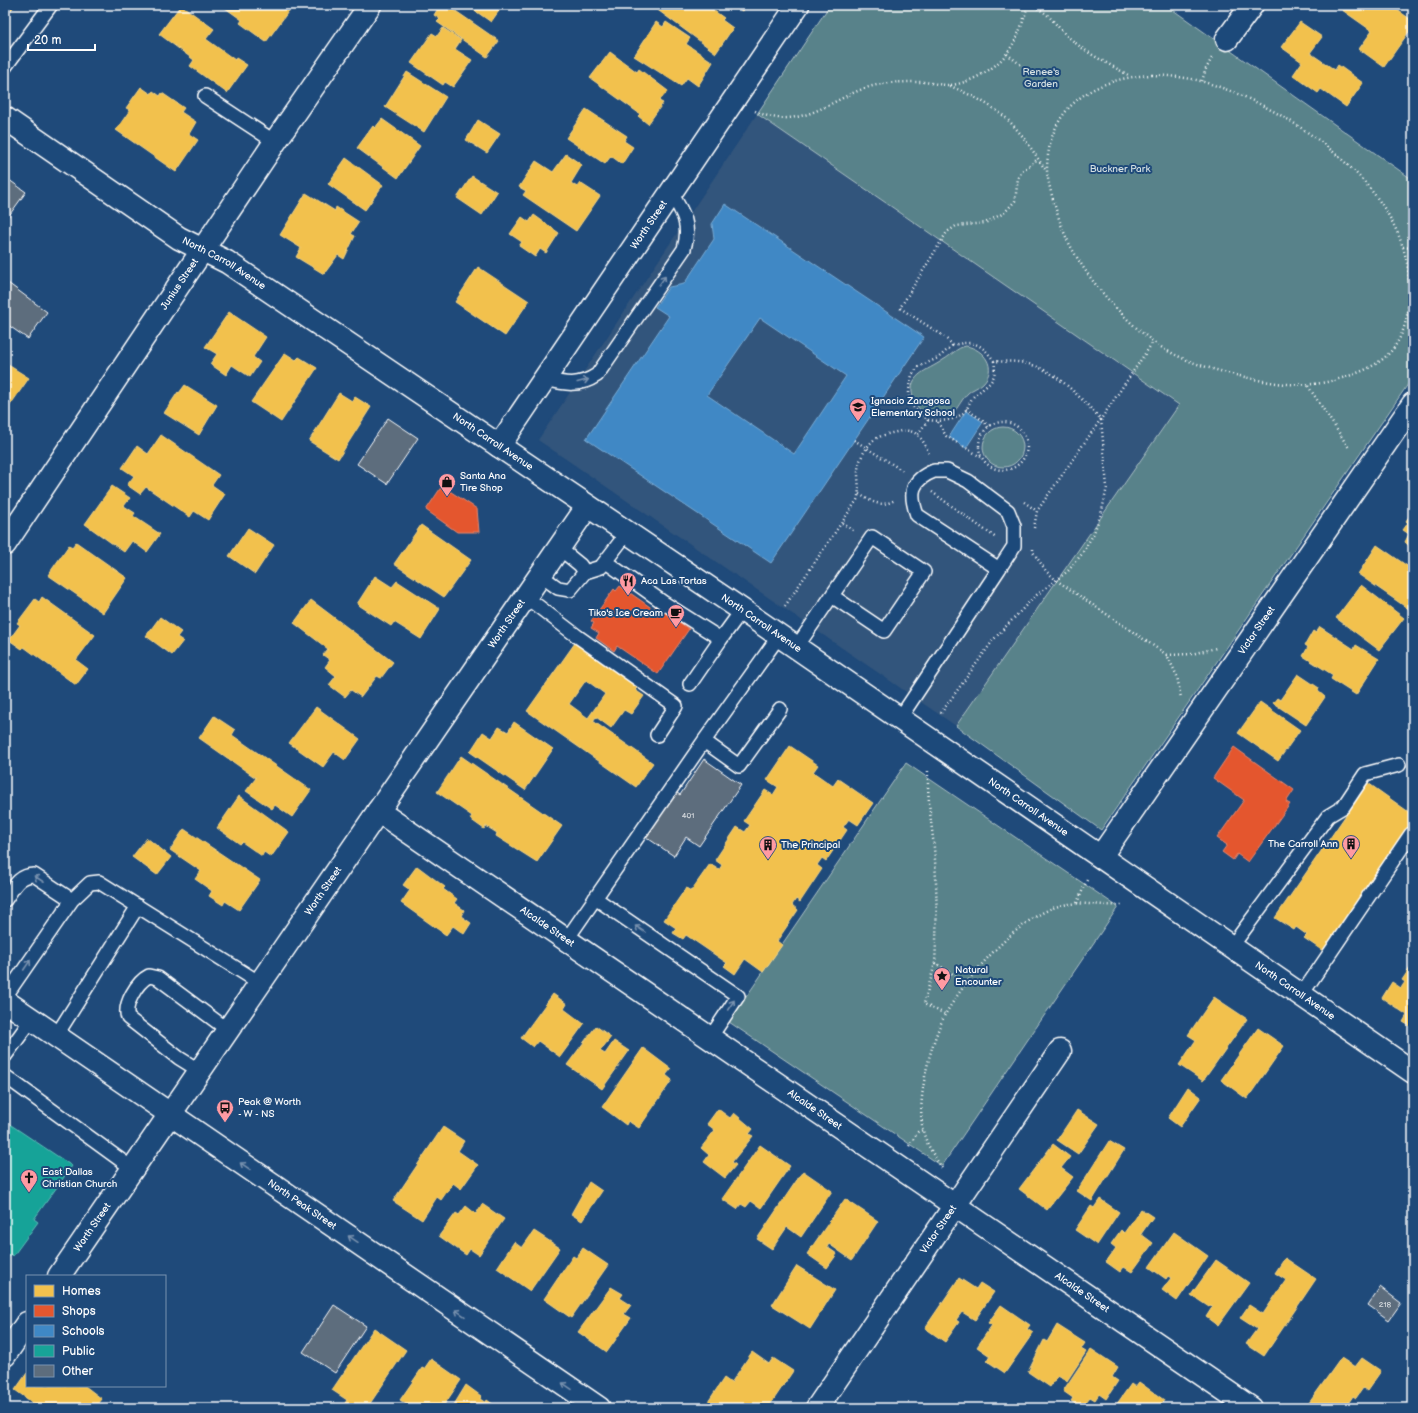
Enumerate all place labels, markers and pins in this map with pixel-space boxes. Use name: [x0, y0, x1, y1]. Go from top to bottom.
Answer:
place label: Ignacio Zaragosa Elementary School: [871, 395, 955, 419]
school or university icon: Ignacio Zaragosa Elementary School: [848, 397, 868, 422]
place label: Santa Ana Tire Shop: [460, 470, 506, 494]
shop icon: Santa Ana Tire Shop: [437, 472, 457, 497]
restaurant icon: Aca Las Tortas: [618, 571, 638, 596]
place label: Aca Las Tortas: [641, 575, 707, 587]
cafe icon: Tiko's Ice Cream: [666, 603, 686, 628]
place label: Tiko's Ice Cream: [588, 607, 663, 619]
building icon: The Carroll Ann: [1341, 834, 1361, 859]
building icon: The Principal: [758, 835, 778, 860]
place label: The Carroll Ann: [1268, 838, 1338, 850]
place label: The Principal: [781, 839, 840, 851]
place label: Natural Encounter: [955, 964, 1002, 988]
place icon: Natural Encounter: [932, 966, 952, 991]
place label: Peak @ Worth - W - NS: [238, 1096, 302, 1120]
bus stop icon: Peak @ Worth - W - NS: [215, 1098, 235, 1123]
place label: East Dallas Christian Church: [42, 1166, 118, 1190]
church icon: East Dallas Christian Church: [19, 1168, 39, 1193]

